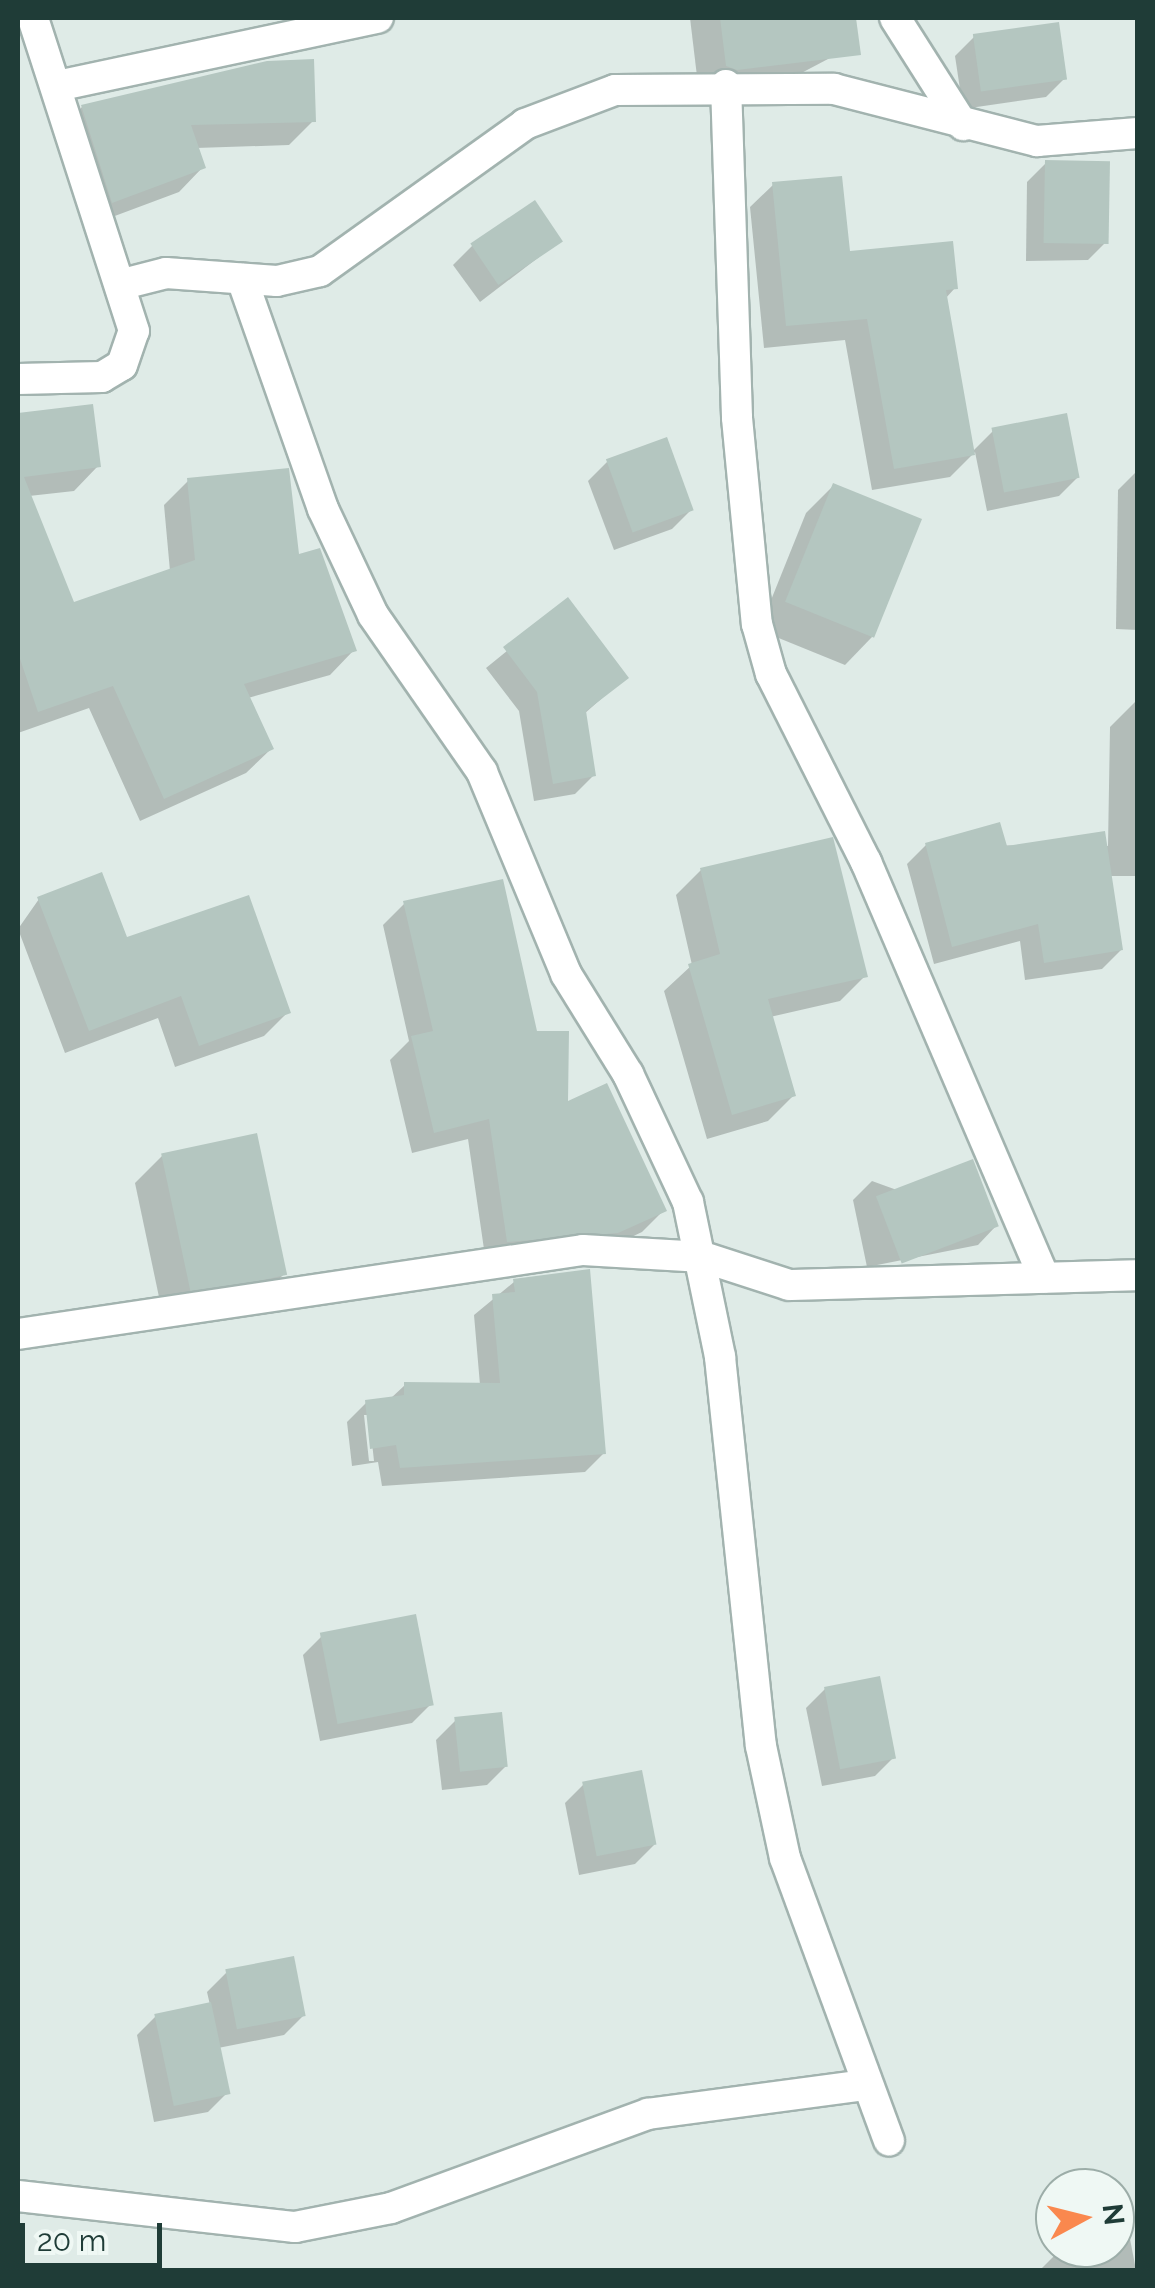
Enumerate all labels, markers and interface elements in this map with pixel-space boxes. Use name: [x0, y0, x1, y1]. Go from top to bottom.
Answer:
north arrow: [1035, 2168, 1135, 2268]
text: N: [1096, 2202, 1131, 2227]
scale bar: [25, 2203, 168, 2265]
text: 20 m: [37, 2223, 106, 2258]

